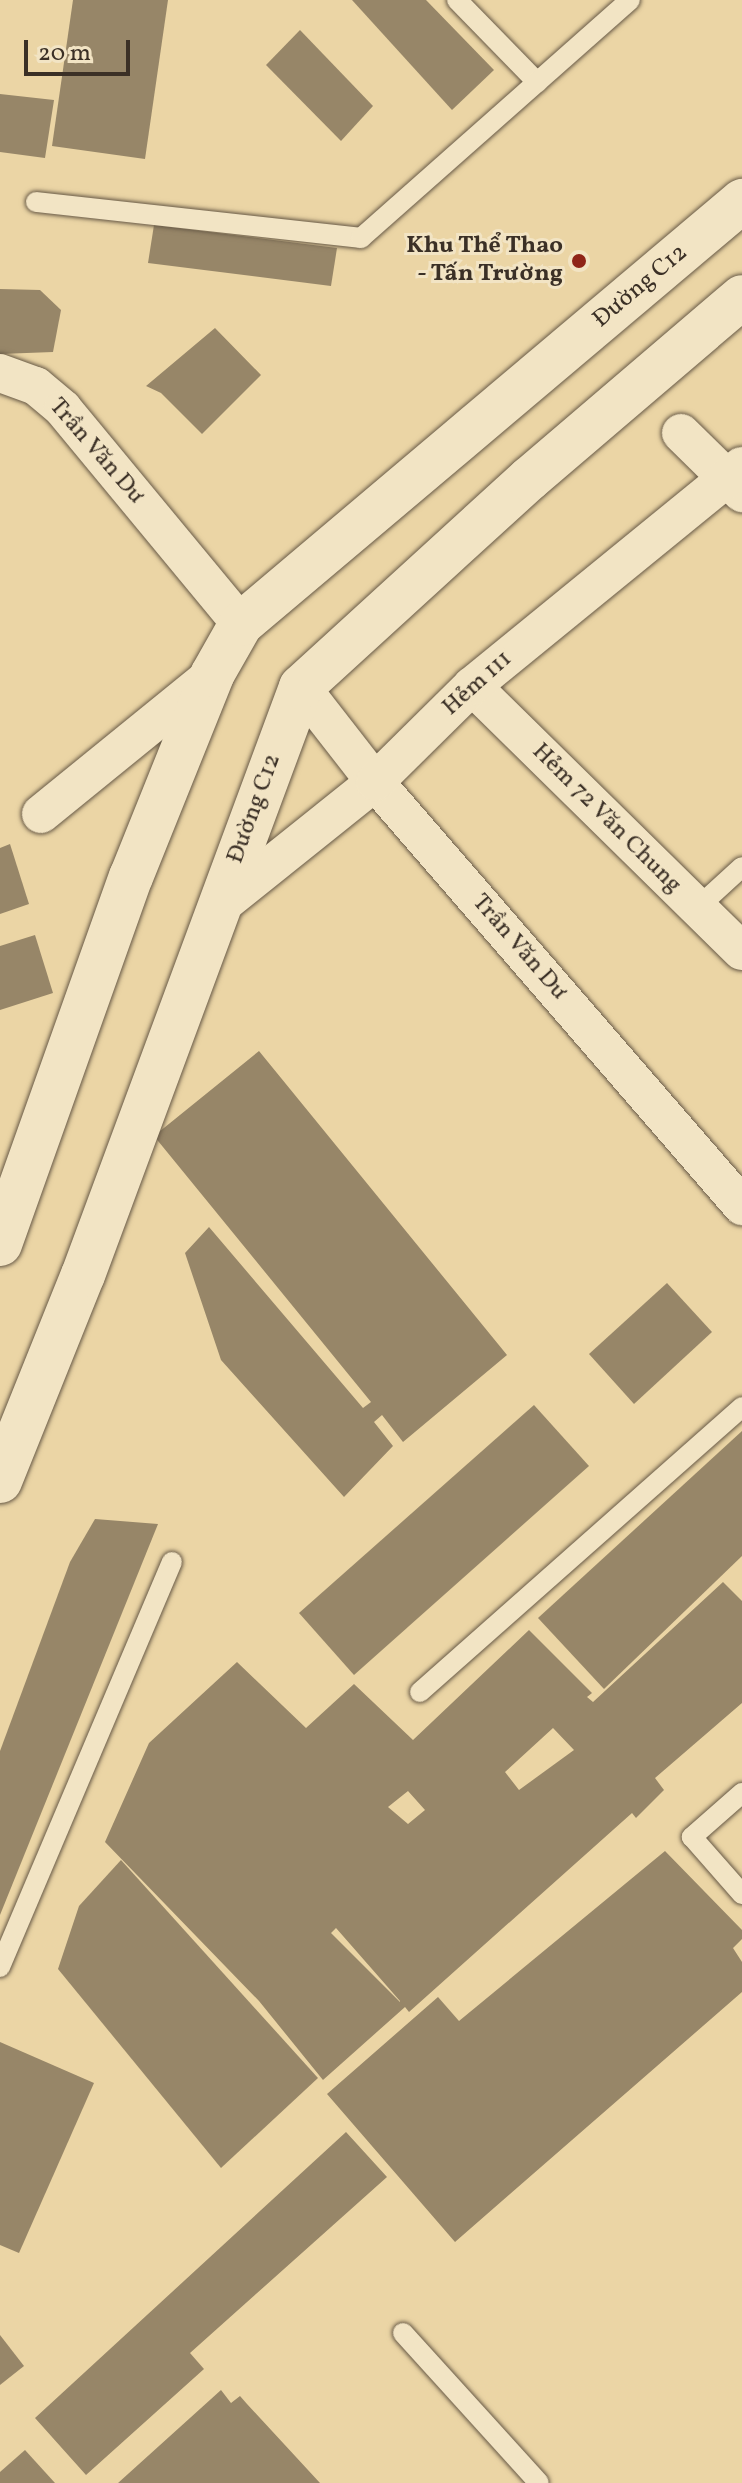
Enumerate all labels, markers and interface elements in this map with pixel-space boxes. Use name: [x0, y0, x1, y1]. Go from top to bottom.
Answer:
scale bar: [28, 24, 134, 74]
text: 20 m: [38, 37, 91, 71]
place label: Khu Thể Thao - Tấn Trường: [406, 233, 563, 289]
street label: Đường C12: [588, 239, 694, 335]
marker: Khu Thể Thao - Tấn Trường: [570, 252, 588, 270]
street label: Trần Văn Dư: [42, 393, 150, 511]
street label: Hẻm 111: [437, 645, 519, 723]
street label: Hẻm 72 Văn Chung: [525, 738, 687, 900]
street label: Đường C12: [222, 750, 288, 868]
street label: Trần Văn Dư: [465, 889, 573, 1007]

